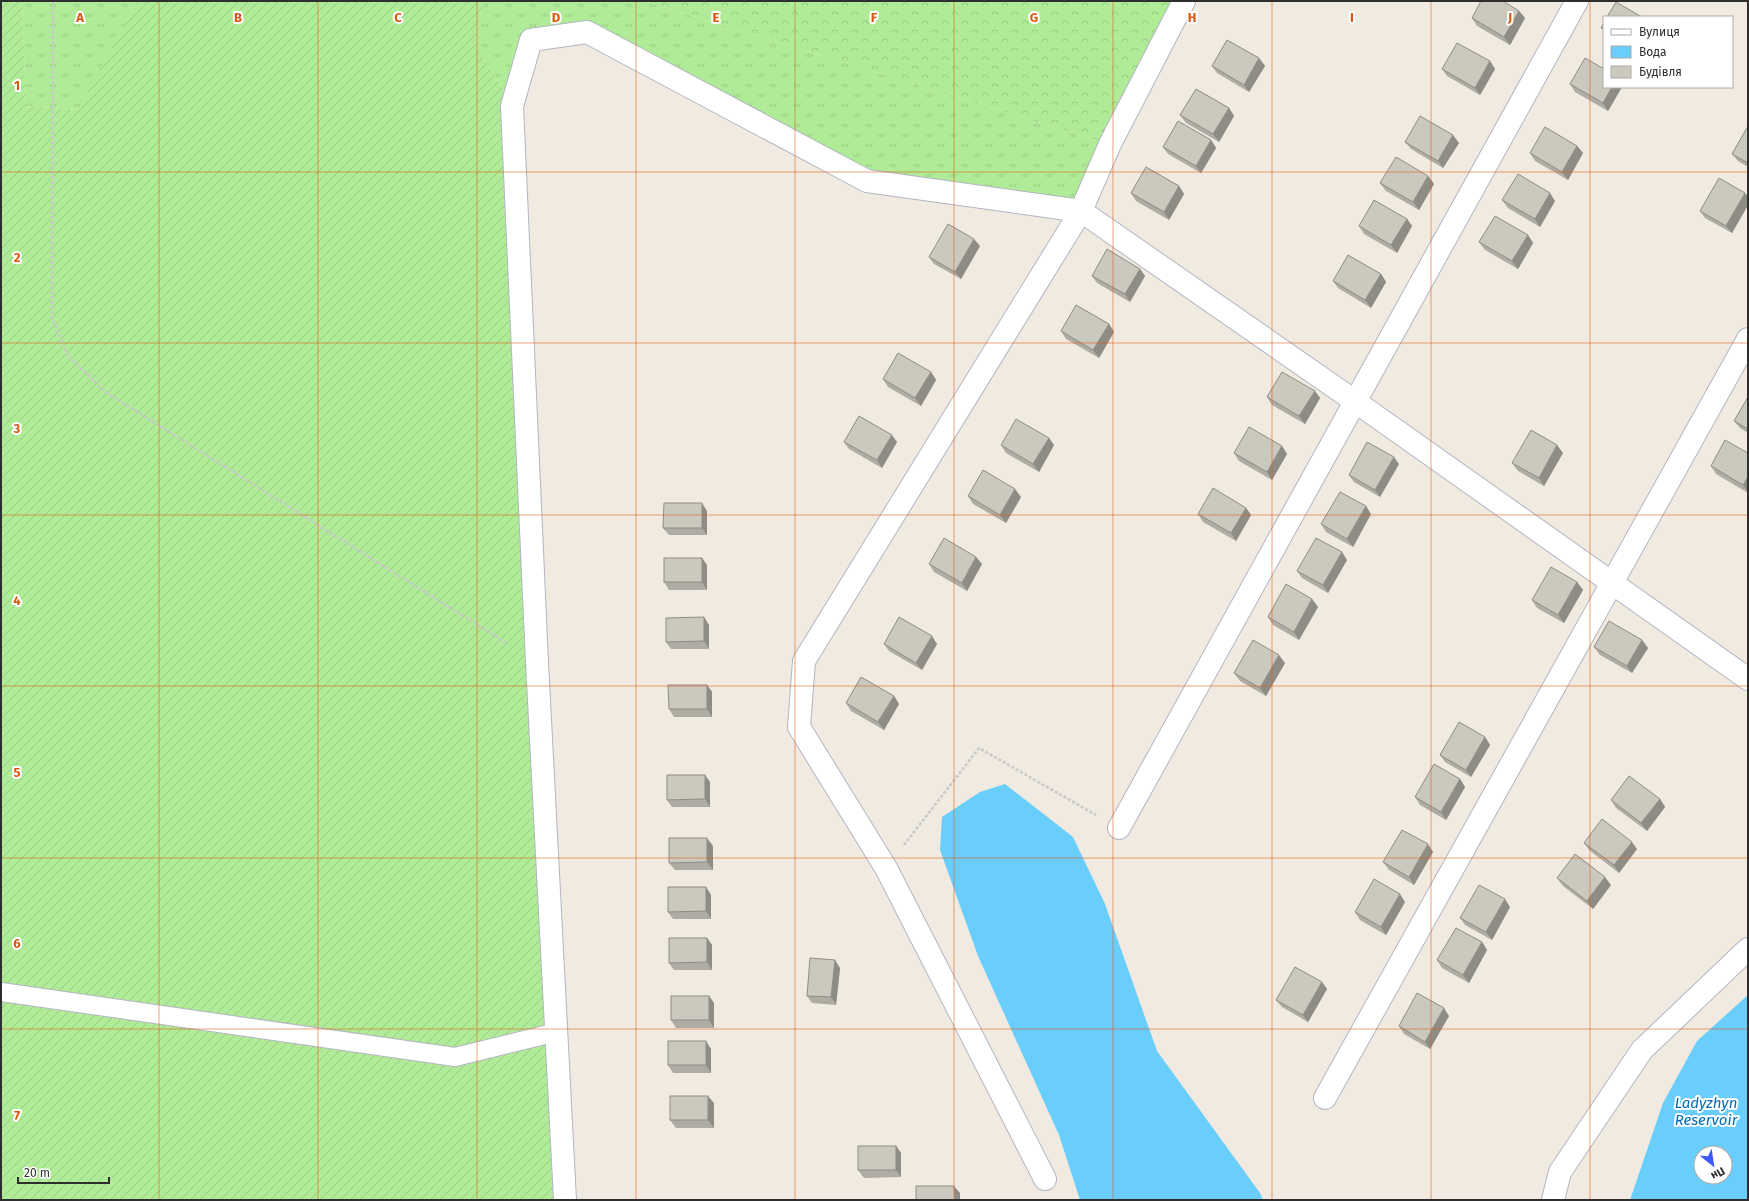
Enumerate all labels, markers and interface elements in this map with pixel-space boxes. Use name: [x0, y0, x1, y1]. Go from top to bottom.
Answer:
text: A: [75, 10, 84, 25]
text: B: [234, 10, 242, 25]
text: C: [394, 10, 402, 25]
text: D: [552, 10, 561, 25]
text: E: [713, 10, 720, 25]
text: F: [871, 10, 878, 25]
text: G: [1030, 10, 1038, 25]
text: H: [1188, 10, 1196, 25]
text: I: [1350, 10, 1354, 25]
text: J: [1507, 10, 1512, 25]
legend: [1603, 16, 1733, 88]
text: Вулиця: [1639, 25, 1680, 39]
text: Вода: [1639, 45, 1666, 59]
text: Будівля: [1639, 65, 1682, 79]
text: 1: [14, 78, 20, 93]
text: 2: [14, 250, 21, 265]
text: 3: [13, 421, 21, 436]
text: 4: [13, 593, 21, 608]
text: 5: [14, 765, 21, 780]
text: 6: [13, 936, 21, 951]
water label: Ladyzhyn Reservoir: [1675, 1094, 1739, 1129]
text: 7: [14, 1108, 20, 1123]
north arrow: [1693, 1145, 1733, 1185]
scale bar: [18, 1159, 109, 1185]
text: Пн: [1709, 1164, 1727, 1182]
text: 20 m: [24, 1166, 50, 1180]

